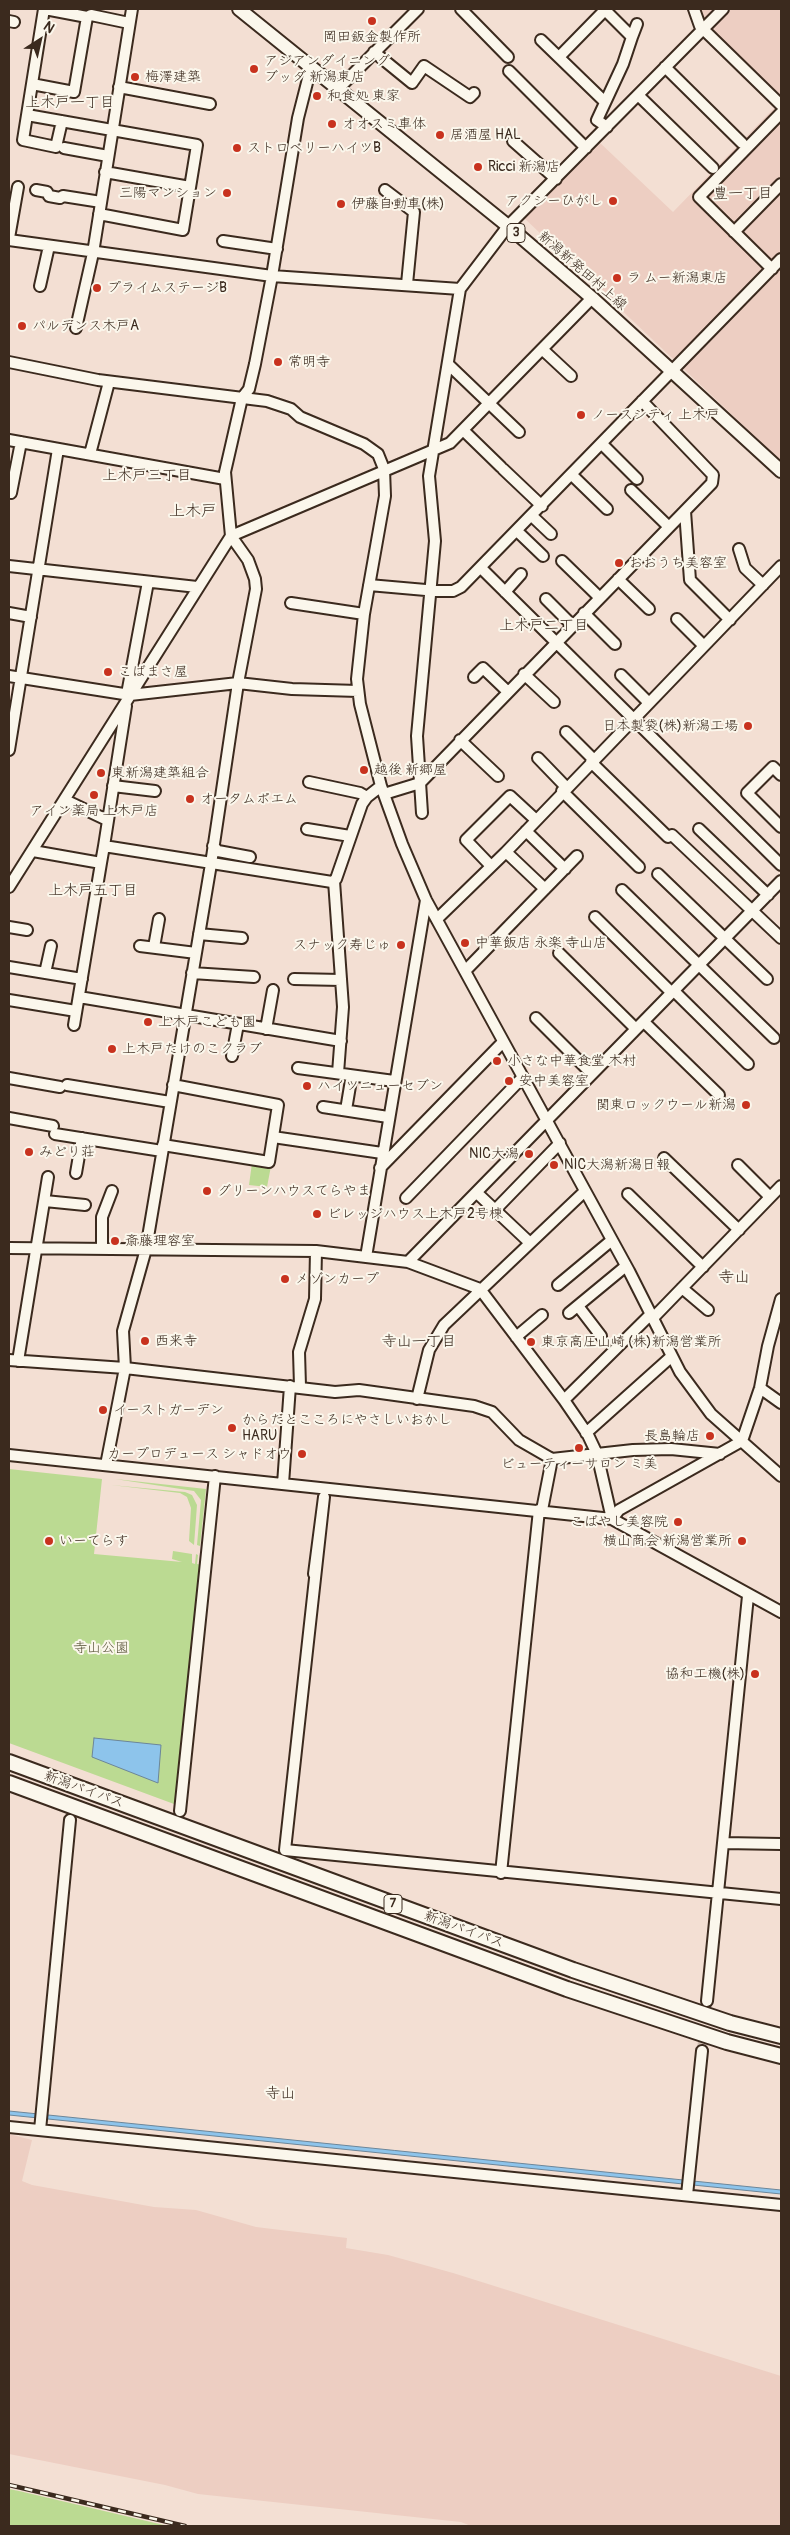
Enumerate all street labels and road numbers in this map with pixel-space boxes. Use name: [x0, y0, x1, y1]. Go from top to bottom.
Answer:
road number: 3: [507, 224, 525, 242]
street label: 新潟新発田村上線: [534, 228, 630, 314]
street label: 新潟バイパス: [42, 1768, 126, 1812]
road number: 7: [384, 1895, 402, 1914]
street label: 新潟バイパス: [422, 1908, 506, 1952]

